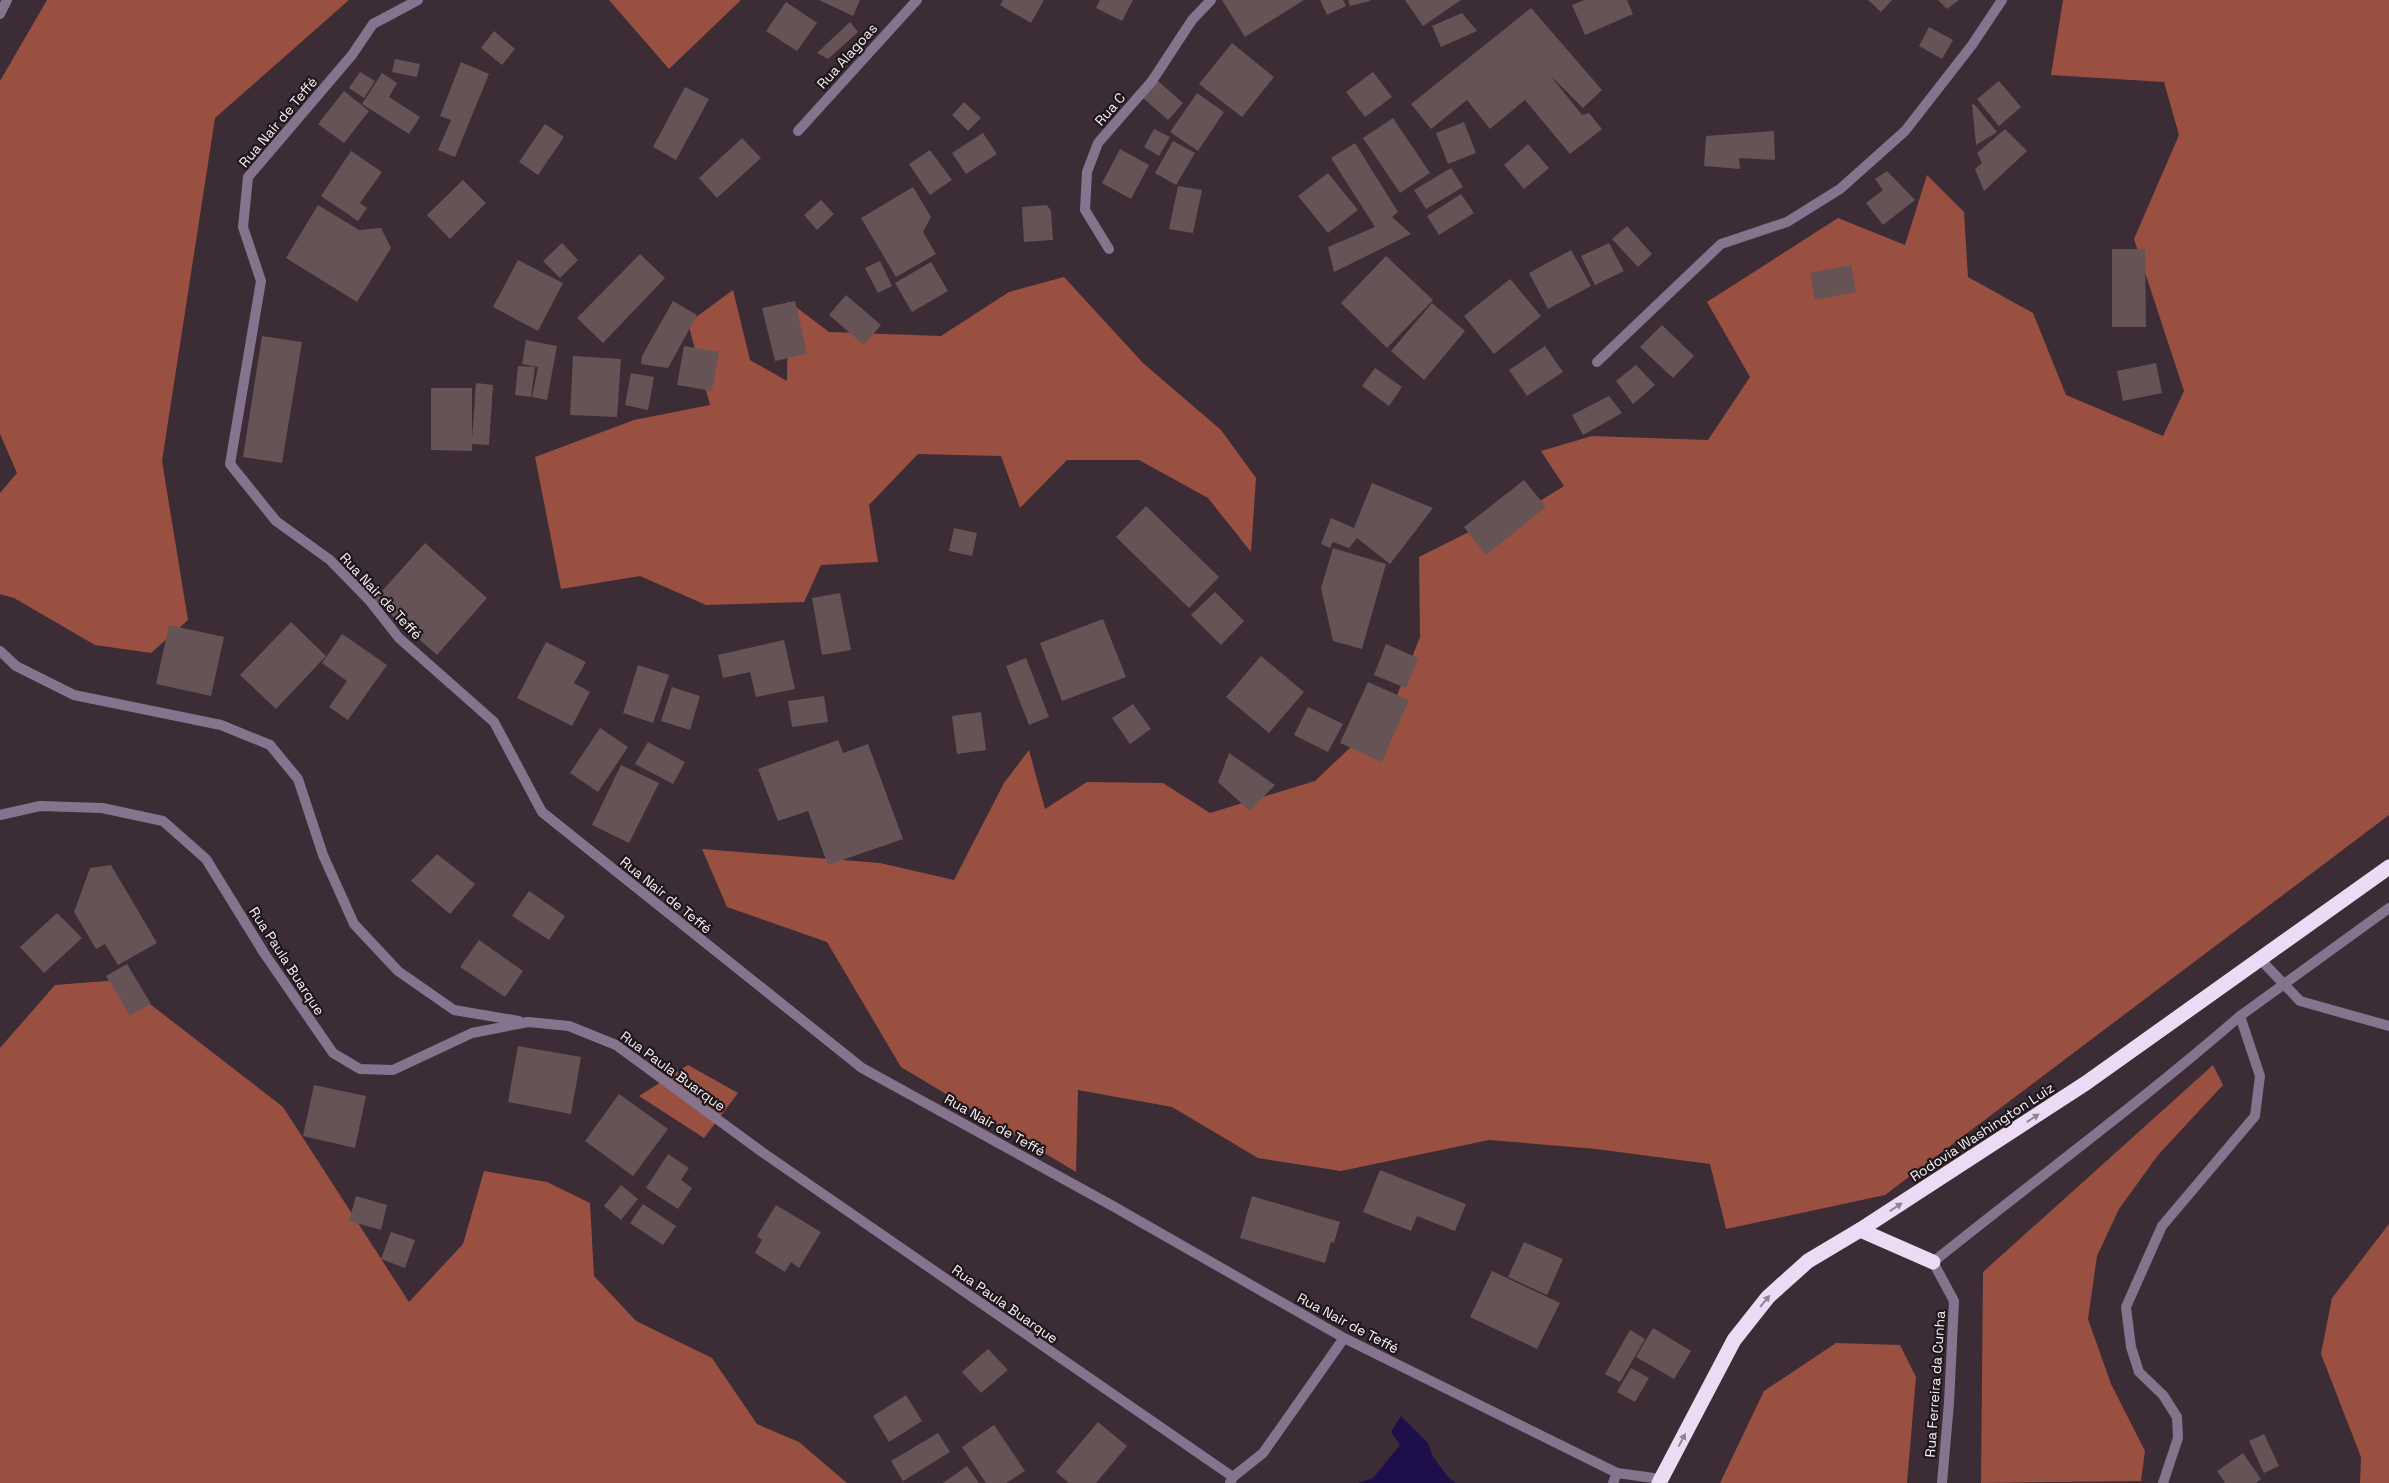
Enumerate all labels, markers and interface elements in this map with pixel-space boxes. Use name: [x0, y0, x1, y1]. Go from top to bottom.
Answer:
street label: Rua Alagoas: [813, 20, 881, 92]
street label: Rua Nair de Teffé: [235, 73, 321, 171]
street label: Rua C: [1091, 89, 1129, 129]
street label: Rua Nair de Teffé: [336, 549, 426, 643]
street label: Rua Nair de Teffé: [617, 853, 715, 937]
street label: Rua Paula Buarque: [245, 903, 329, 1019]
street label: Rua Paula Buarque: [617, 1027, 729, 1115]
street label: Rodovia Washington Luiz: [1906, 1079, 2058, 1185]
street label: Rua Nair de Teffé: [941, 1090, 1049, 1160]
one-way arrow: [2026, 1113, 2039, 1123]
one-way arrow: [1890, 1202, 1903, 1211]
street label: Rua Paula Buarque: [948, 1261, 1062, 1347]
street label: Rua Nair de Teffé: [1294, 1289, 1402, 1357]
one-way arrow: [1760, 1295, 1771, 1308]
street label: Rua Ferreira da Cunha: [1921, 1310, 1949, 1458]
one-way arrow: [1678, 1432, 1686, 1447]

